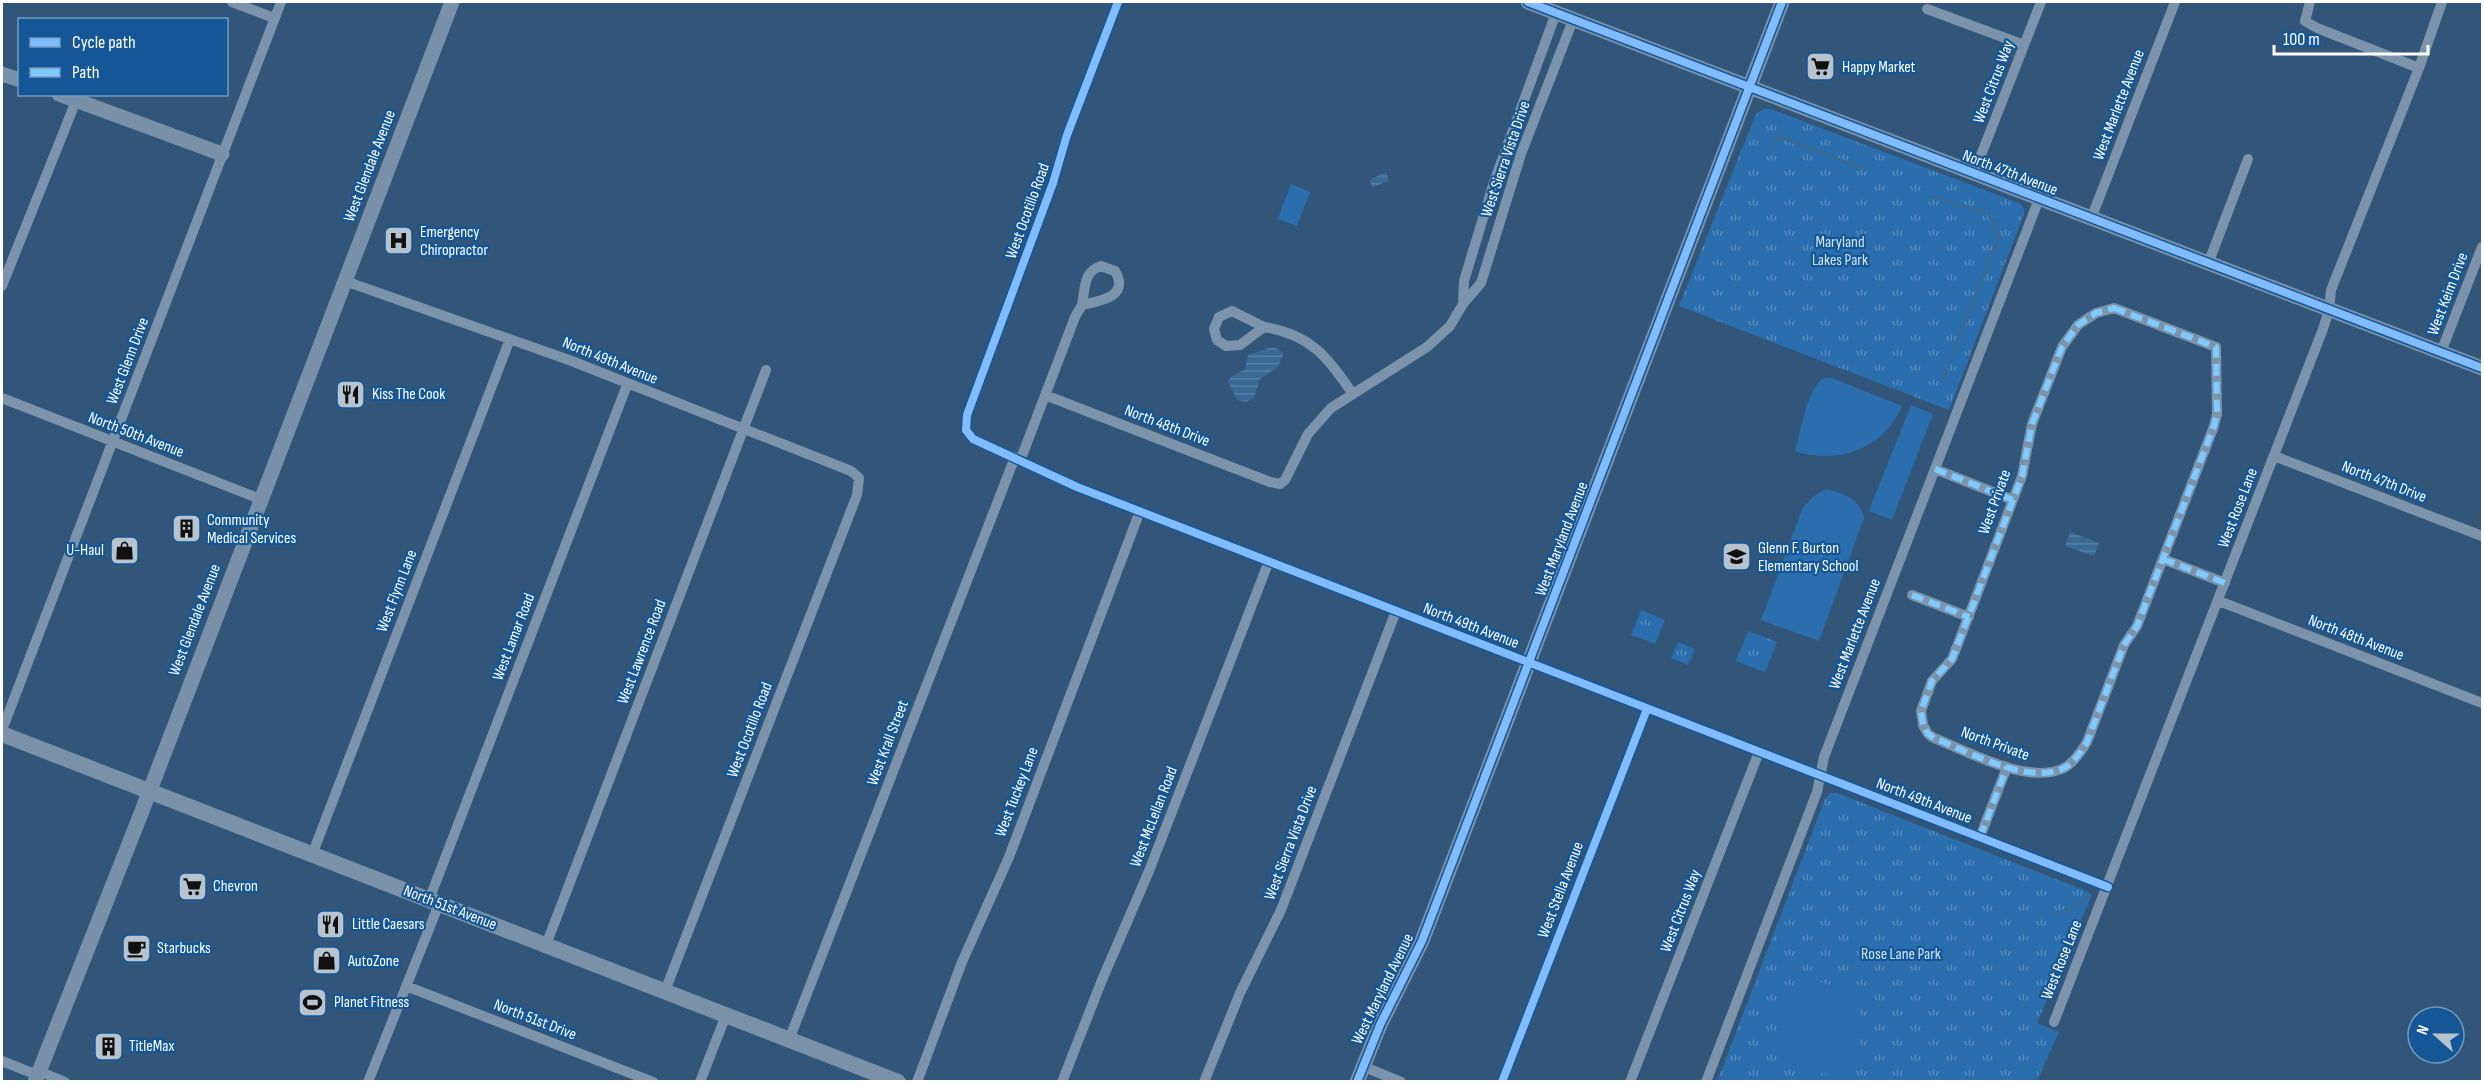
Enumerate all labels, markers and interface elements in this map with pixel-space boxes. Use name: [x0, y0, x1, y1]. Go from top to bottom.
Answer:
legend: [18, 18, 228, 96]
scale bar: [2274, 18, 2428, 56]
text: 100 m: [2283, 29, 2320, 50]
text: Cycle path: [72, 32, 136, 53]
street label: West Citrus Way: [1970, 38, 2018, 126]
street label: West Marlette Avenue: [2089, 47, 2149, 163]
supermarket icon: Happy Market: [1805, 51, 1837, 83]
place label: Happy Market: [1842, 58, 1916, 77]
text: Path: [72, 62, 100, 83]
street label: West Sierra Vista Drive: [1477, 99, 1535, 219]
street label: West Glendale Avenue: [340, 108, 400, 224]
street label: North 47th Avenue: [1960, 146, 2060, 200]
street label: West Ocotillo Road: [1002, 161, 1054, 261]
place label: Emergency Chiropractor: [420, 223, 488, 260]
hospital icon: Emergency Chiropractor: [383, 225, 415, 257]
park label: Maryland Lakes Park: [1812, 233, 1868, 270]
street label: West Keim Drive: [2424, 250, 2472, 338]
street label: West Glenn Drive: [103, 315, 153, 407]
street label: North 49th Avenue: [560, 333, 660, 389]
restaurant icon: Kiss The Cook: [335, 378, 367, 410]
place label: Kiss The Cook: [372, 385, 445, 404]
street label: North 48th Drive: [1122, 401, 1212, 451]
street label: North 50th Avenue: [86, 408, 186, 462]
street label: North 47th Drive: [2339, 457, 2429, 507]
street label: West Rose Lane: [2214, 466, 2262, 550]
street label: West Private: [1975, 467, 2015, 537]
street label: West Maryland Avenue: [1532, 479, 1592, 599]
place label: Community Medical Services: [207, 511, 296, 548]
building icon: Community Medical Services: [170, 513, 202, 545]
shop icon: U-Haul: [109, 534, 141, 566]
place label: Glenn F. Burton Elementary School: [1758, 539, 1858, 576]
place label: U-Haul: [66, 541, 104, 560]
school or university icon: Glenn F. Burton Elementary School: [1721, 541, 1753, 573]
street label: West Flynn Lane: [373, 547, 421, 635]
street label: West Glendale Avenue: [165, 562, 225, 678]
street label: West Marlette Avenue: [1825, 576, 1885, 692]
street label: West Lamar Road: [489, 591, 539, 683]
street label: West Lawrence Road: [613, 597, 671, 707]
street label: North 49th Avenue: [1420, 599, 1522, 653]
street label: North 48th Avenue: [2305, 611, 2407, 665]
street label: West Ocotillo Road: [723, 680, 777, 780]
street label: West Krall Street: [863, 698, 913, 788]
street label: North Private: [1958, 723, 2032, 765]
street label: West Tuckey Lane: [991, 745, 1043, 839]
street label: West McLellan Road: [1126, 764, 1182, 870]
street label: North 49th Avenue: [1873, 774, 1975, 828]
street label: West Sierra Vista Drive: [1260, 783, 1322, 903]
street label: West Stella Avenue: [1534, 839, 1588, 941]
street label: West Citrus Way: [1657, 867, 1705, 955]
supermarket icon: Chevron: [176, 870, 208, 902]
place label: Chevron: [213, 877, 258, 896]
street label: North 51st Avenue: [401, 882, 499, 934]
restaurant icon: Little Caesars: [315, 908, 347, 940]
place label: Little Caesars: [352, 915, 425, 934]
street label: West Rose Lane: [2038, 918, 2086, 1002]
street label: West Maryland Avenue: [1348, 931, 1418, 1047]
cafe icon: Starbucks: [120, 932, 152, 964]
place label: Starbucks: [157, 939, 211, 958]
shop icon: AutoZone: [311, 945, 343, 977]
park label: Rose Lane Park: [1861, 945, 1941, 964]
place label: AutoZone: [347, 952, 399, 971]
sports icon: Planet Fitness: [297, 986, 329, 1018]
place label: Planet Fitness: [334, 993, 410, 1012]
street label: North 51st Drive: [491, 996, 579, 1044]
north arrow: [2406, 1005, 2466, 1065]
text: N: [2413, 1023, 2434, 1038]
building icon: TitleMax: [92, 1030, 124, 1062]
place label: TitleMax: [129, 1037, 174, 1056]

